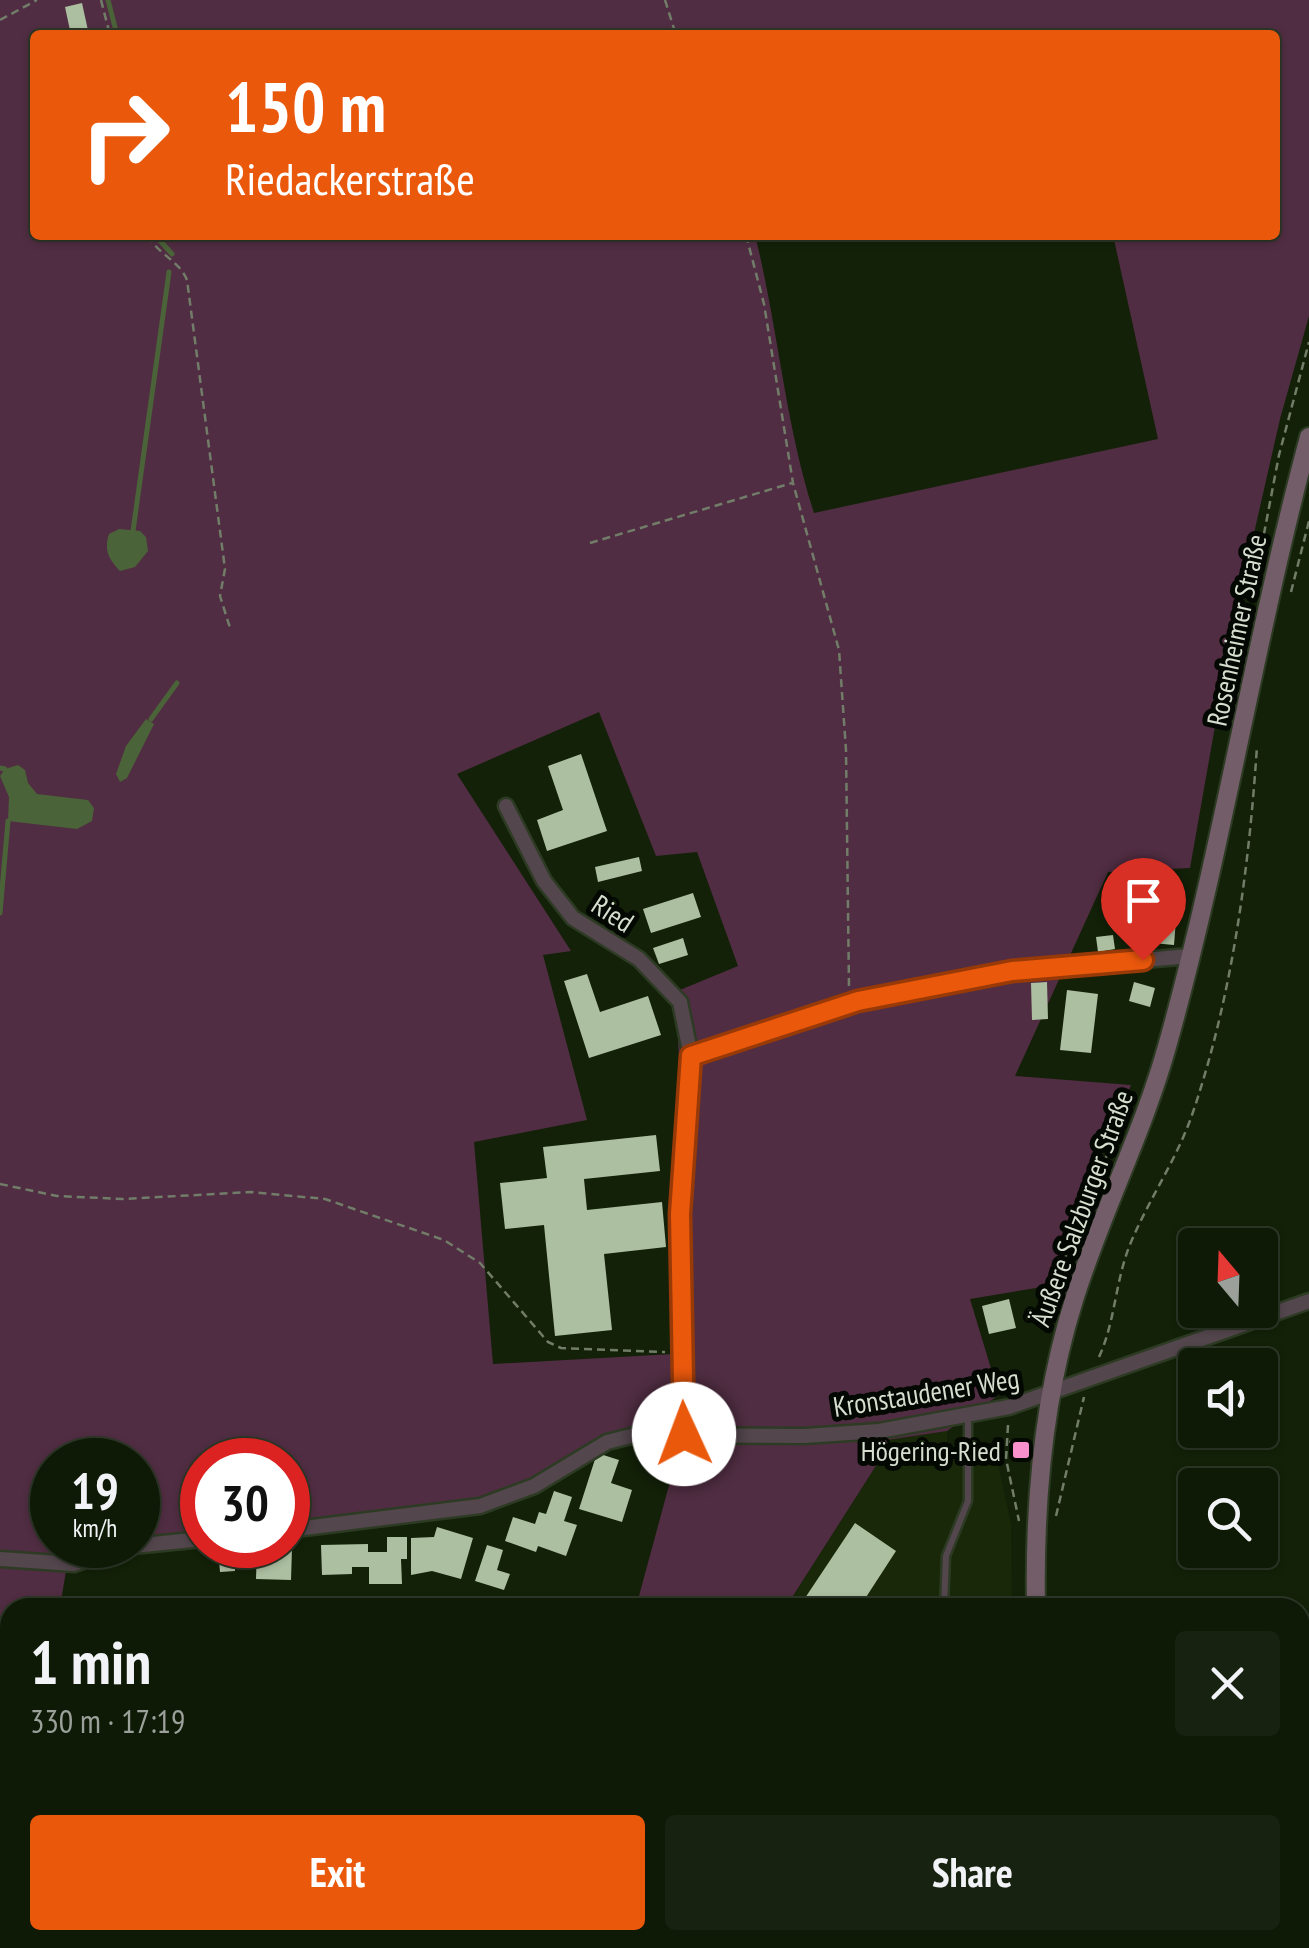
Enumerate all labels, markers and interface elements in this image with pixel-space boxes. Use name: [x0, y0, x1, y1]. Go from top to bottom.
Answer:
text: 150 m: [225, 61, 386, 151]
icon: right: [60, 70, 190, 200]
text: Riedackerstraße: [225, 149, 475, 207]
street label: Rosenheimer Straße: [1198, 531, 1274, 729]
pin: [1101, 858, 1186, 961]
icon: arrive: [1116, 873, 1171, 928]
street label: Ried: [585, 886, 641, 940]
street label: Äußere Salzburger Straße: [1021, 1085, 1141, 1331]
north arrow: [1178, 1228, 1278, 1328]
map controls: [1178, 1228, 1278, 1568]
button: sound: [1178, 1348, 1278, 1448]
street label: Kronstaudener Weg: [830, 1359, 1022, 1425]
position arrow: [632, 1382, 736, 1486]
place label: Högering-Ried: [861, 1432, 1001, 1469]
speed limit sign: 30: [180, 1438, 310, 1568]
marker: Högering-Ried: [1010, 1439, 1032, 1461]
text: 19: [71, 1458, 119, 1523]
button: search: [1178, 1468, 1278, 1568]
text: km/h: [73, 1512, 117, 1544]
text: 1 min: [30, 1623, 151, 1701]
button: close: [1175, 1631, 1280, 1736]
text: 330 m · 17:19: [30, 1700, 185, 1742]
button: Exit: [30, 1815, 645, 1930]
button: Share: [665, 1815, 1280, 1930]

